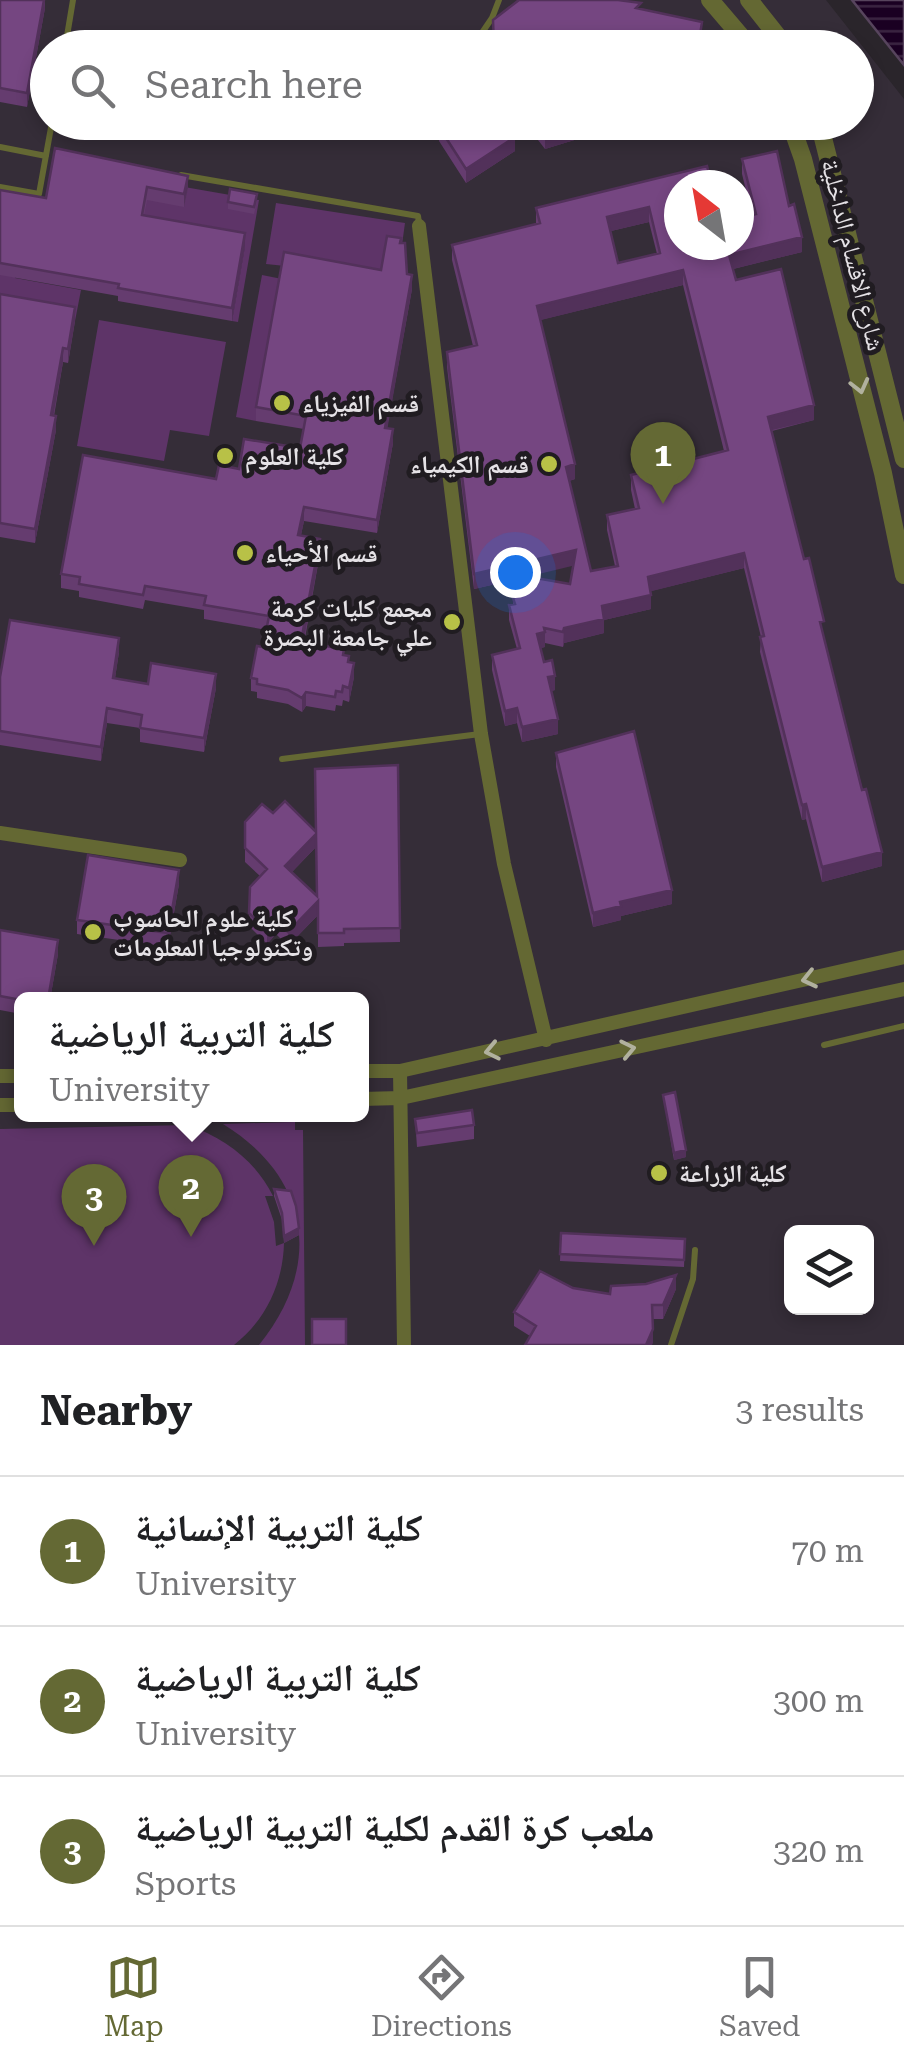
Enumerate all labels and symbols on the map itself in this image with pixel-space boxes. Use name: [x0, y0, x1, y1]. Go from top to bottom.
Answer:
street label: شارع الاقسام الداخلية: [813, 156, 891, 354]
north arrow: [664, 170, 754, 260]
one-way arrow: [849, 377, 870, 394]
place label: قسم الفيزياء: [302, 389, 419, 420]
marker: قسم الفيزياء: [271, 392, 293, 414]
pin: 1: [630, 422, 696, 504]
place label: كلية العلوم: [245, 442, 344, 474]
marker: كلية العلوم: [214, 445, 236, 467]
place label: قسم الكيمياء: [410, 450, 529, 481]
marker: قسم الكيمياء: [538, 453, 560, 475]
place label: قسم الأحياء: [265, 539, 378, 570]
marker: قسم الأحياء: [234, 542, 256, 564]
your location: [490, 547, 541, 598]
place label: مجمع كليات كرمة علي جامعة البصرة: [263, 594, 432, 657]
marker: مجمع كليات كرمة علي جامعة البصرة: [441, 611, 463, 633]
place label: كلية علوم الحاسوب وتكنولوجيا المعلومات: [113, 904, 313, 962]
marker: كلية علوم الحاسوب وتكنولوجيا المعلومات: [82, 921, 104, 943]
one-way arrow: [801, 967, 818, 988]
one-way arrow: [484, 1039, 501, 1060]
one-way arrow: [619, 1039, 636, 1060]
pin: 2: [158, 1154, 224, 1237]
place label: كلية الزراعة: [679, 1159, 787, 1188]
marker: كلية الزراعة: [648, 1162, 670, 1184]
pin: 3: [62, 1164, 126, 1246]

